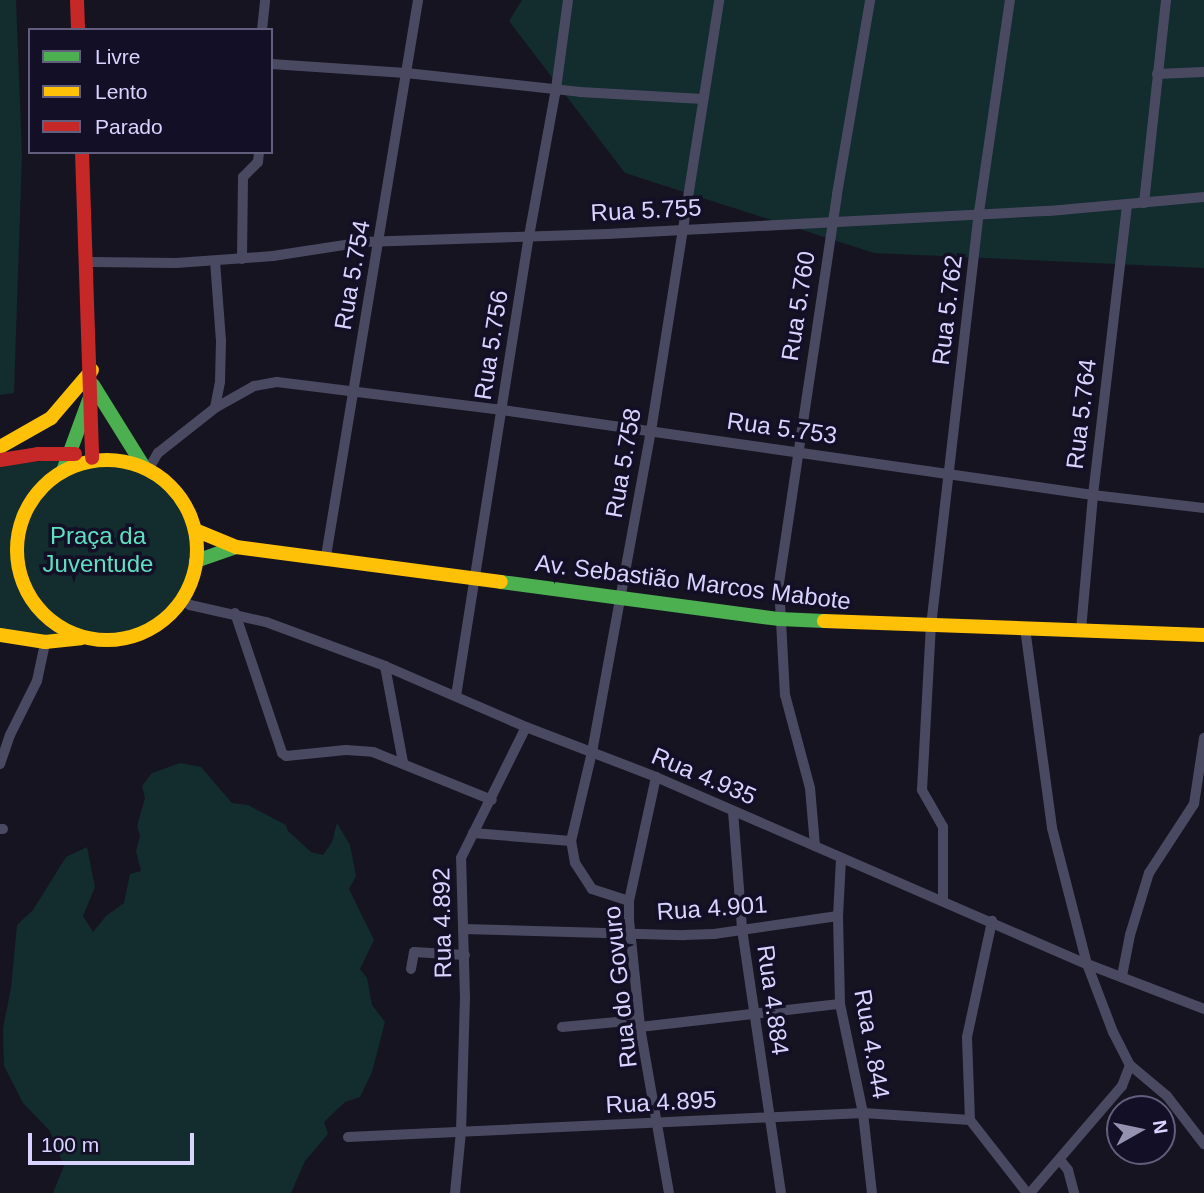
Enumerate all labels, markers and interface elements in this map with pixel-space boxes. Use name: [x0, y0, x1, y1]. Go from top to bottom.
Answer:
legend: [28, 28, 273, 154]
text: Livre: [95, 45, 141, 68]
text: Lento: [95, 80, 148, 103]
text: Parado: [95, 115, 163, 138]
street label: Rua 5.755: [590, 193, 702, 227]
street label: Rua 5.754: [328, 218, 376, 332]
street label: Rua 5.760: [775, 249, 821, 363]
street label: Rua 5.762: [926, 253, 968, 367]
street label: Rua 5.756: [468, 288, 514, 402]
street label: Rua 5.764: [1060, 357, 1102, 471]
street label: Rua 5.758: [599, 406, 647, 520]
street label: Rua 5.753: [725, 406, 839, 450]
park label: Praça da Juventude: [43, 522, 153, 578]
street label: Av. Sebastião Marcos Mabote: [533, 548, 853, 616]
street label: Rua 4.935: [647, 741, 761, 811]
street label: Rua 4.892: [427, 867, 457, 979]
street label: Rua 4.901: [656, 890, 768, 926]
street label: Rua do Govuro: [597, 905, 643, 1069]
street label: Rua 4.884: [751, 943, 795, 1057]
street label: Rua 4.844: [848, 987, 896, 1101]
street label: Rua 4.895: [605, 1085, 717, 1119]
north arrow: [1106, 1095, 1176, 1165]
text: N: [1149, 1119, 1172, 1135]
scale bar: [32, 1120, 198, 1164]
text: 100 m: [41, 1133, 99, 1156]

